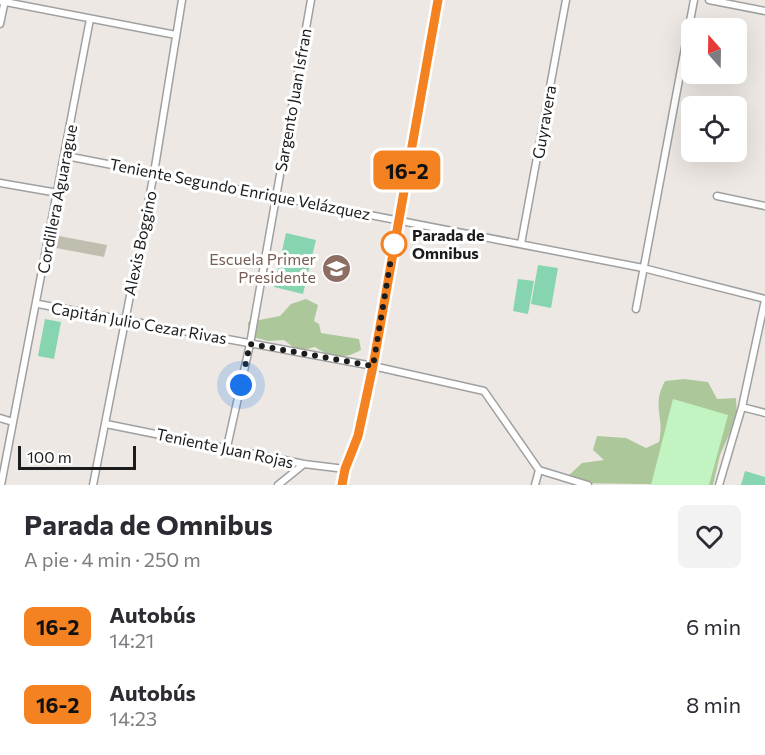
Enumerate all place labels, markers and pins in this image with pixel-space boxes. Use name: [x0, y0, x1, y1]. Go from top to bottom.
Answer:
place label: Parada de Omnibus: [412, 225, 484, 262]
marker: Parada de Omnibus: [381, 231, 407, 257]
place label: Escuela Primer Presidente: [209, 249, 317, 286]
school or university icon: Escuela Primer Presidente: [321, 252, 353, 284]

